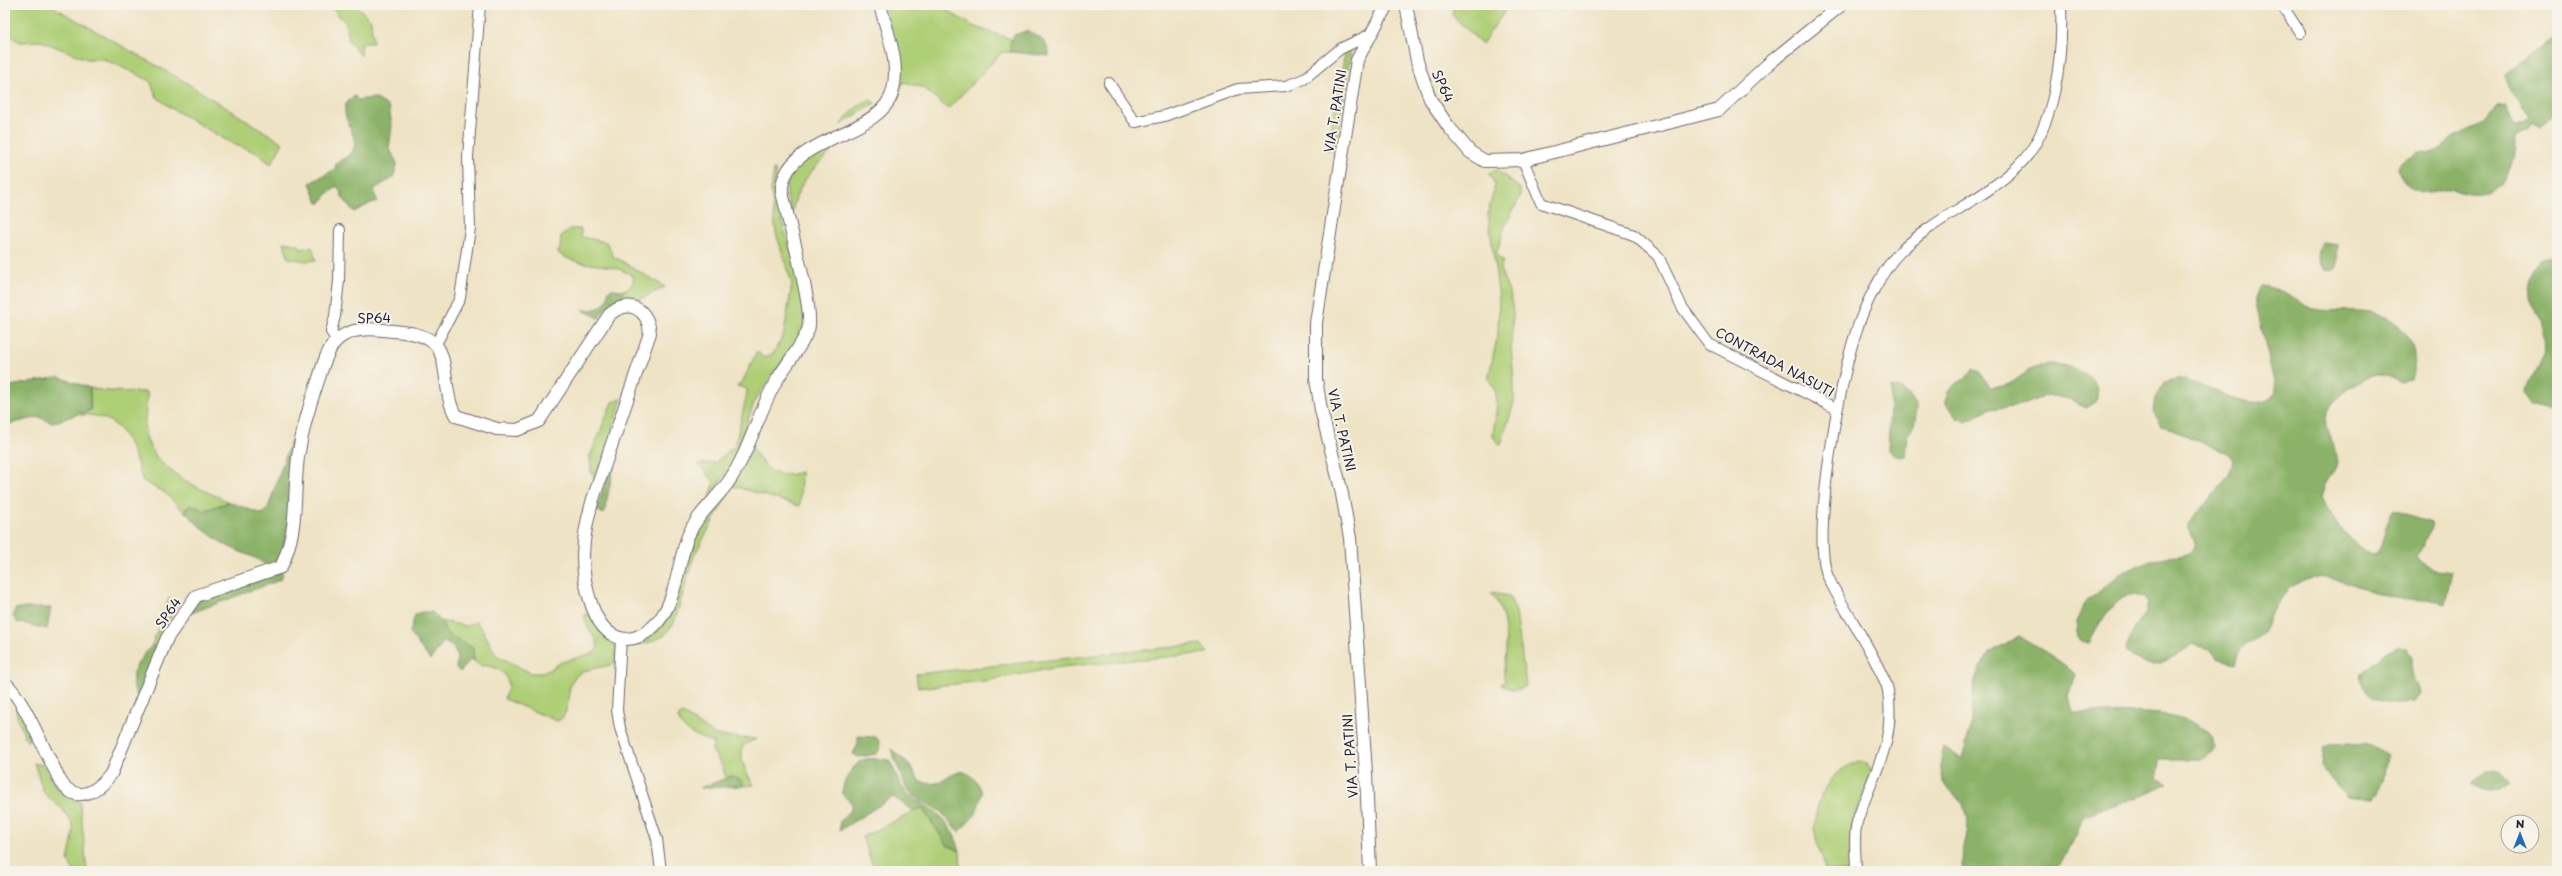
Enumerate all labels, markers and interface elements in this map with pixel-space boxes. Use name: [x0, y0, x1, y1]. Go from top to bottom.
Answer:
street label: SP64: [1428, 66, 1459, 105]
street label: VIA T. PATINI: [1319, 68, 1350, 154]
street label: SP64: [357, 308, 391, 327]
street label: CONTRADA NASUTI: [1712, 322, 1838, 401]
street label: VIA T. PATINI: [1324, 387, 1361, 473]
street label: SP64: [150, 593, 185, 632]
street label: VIA T. PATINI: [1337, 713, 1362, 799]
north arrow: [2500, 814, 2540, 854]
text: N: [2516, 815, 2525, 832]

